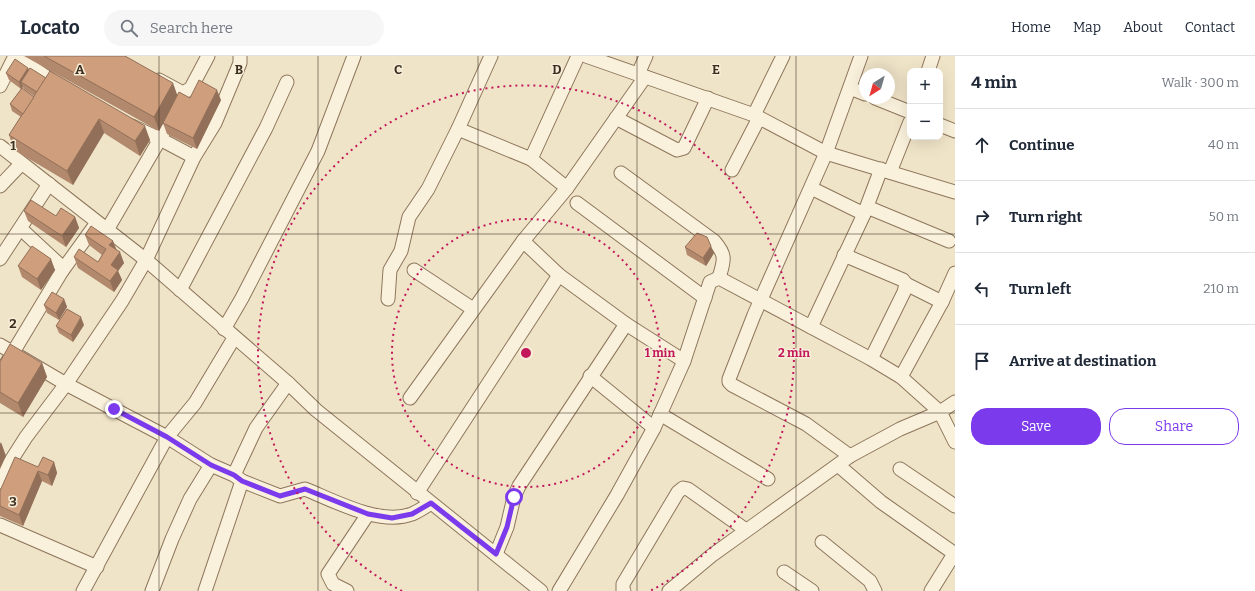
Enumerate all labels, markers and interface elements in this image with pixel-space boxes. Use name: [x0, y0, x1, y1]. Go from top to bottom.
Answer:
search box: [104, 10, 384, 46]
text: Locato: [20, 16, 80, 39]
icon: search: [118, 17, 140, 39]
text: Search here: [150, 19, 233, 37]
text: Home: [1011, 19, 1051, 36]
text: Map: [1073, 19, 1101, 36]
text: About: [1123, 19, 1163, 36]
text: Contact: [1185, 19, 1235, 36]
text: A: [75, 62, 85, 77]
text: B: [235, 62, 243, 77]
text: C: [394, 62, 402, 77]
text: D: [552, 62, 562, 77]
text: E: [712, 62, 720, 77]
north arrow: [859, 68, 895, 104]
map controls: [907, 68, 943, 140]
button: +: [907, 68, 943, 104]
text: 4 min: [971, 72, 1017, 93]
text: Walk · 300 m: [1162, 75, 1239, 90]
button: −: [907, 104, 943, 140]
icon: ahead: [971, 134, 993, 156]
text: Continue: [1009, 136, 1075, 154]
text: 40 m: [1208, 137, 1239, 152]
text: 1: [10, 138, 16, 153]
icon: right: [971, 206, 993, 228]
text: Turn right: [1009, 208, 1082, 226]
text: 50 m: [1209, 209, 1239, 224]
icon: left: [971, 278, 993, 300]
text: Turn left: [1009, 280, 1071, 298]
text: 210 m: [1203, 281, 1239, 296]
text: 2: [9, 316, 17, 331]
centre of rings: [519, 346, 533, 360]
text: 1 min: [645, 346, 675, 360]
text: 2 min: [778, 346, 810, 360]
icon: arrive: [971, 350, 993, 372]
text: Arrive at destination: [1009, 352, 1156, 370]
route end: [105, 400, 123, 418]
button: Save: [971, 408, 1101, 445]
button: Share: [1109, 408, 1239, 445]
route start: [505, 488, 523, 506]
text: 3: [9, 494, 17, 509]

